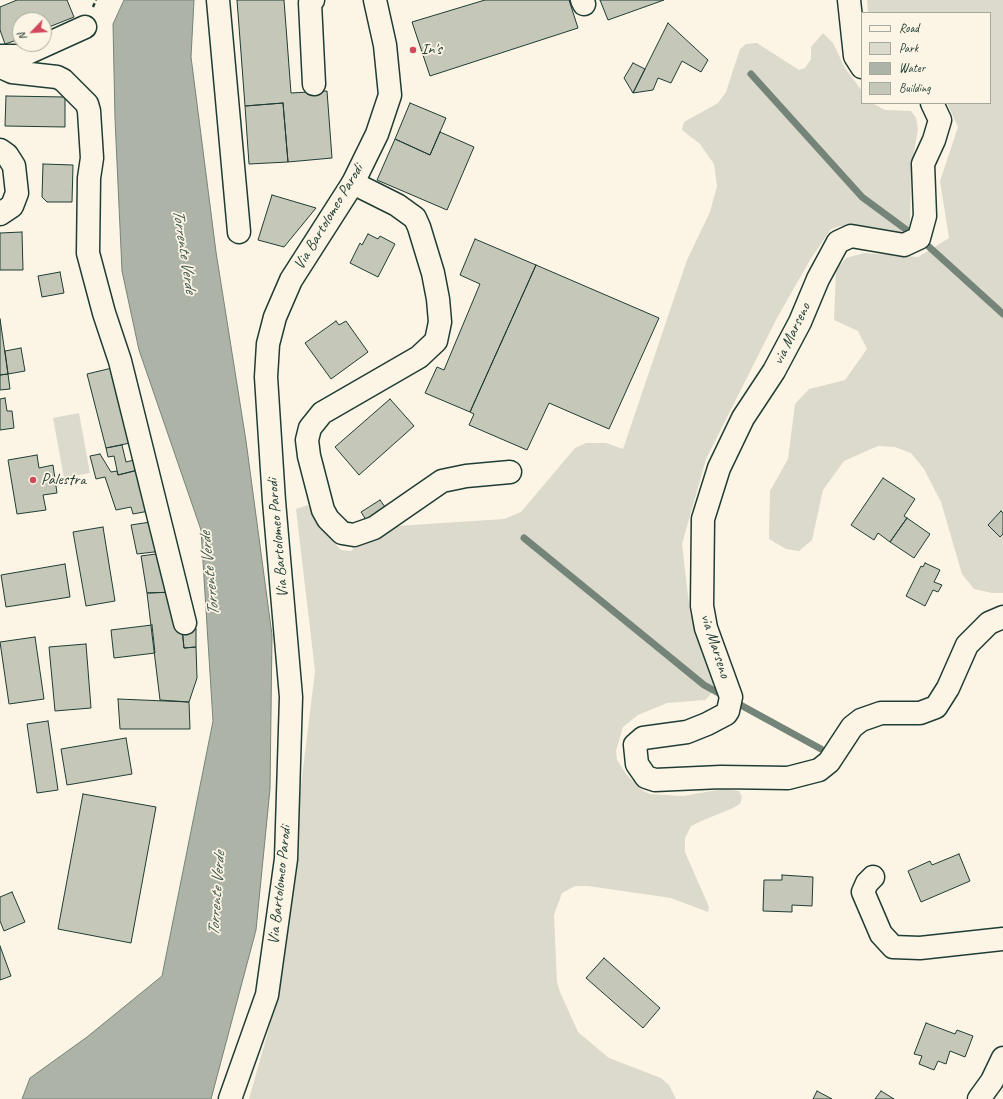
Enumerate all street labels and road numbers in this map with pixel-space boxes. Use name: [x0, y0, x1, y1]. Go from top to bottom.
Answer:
street label: Via Bartolomeo Parodi: [290, 161, 368, 273]
street label: via Marseno: [769, 300, 815, 368]
street label: Via Bartolomeo Parodi: [263, 478, 293, 598]
street label: via Marseno: [696, 611, 734, 681]
street label: Via Bartolomeo Parodi: [264, 825, 296, 945]

